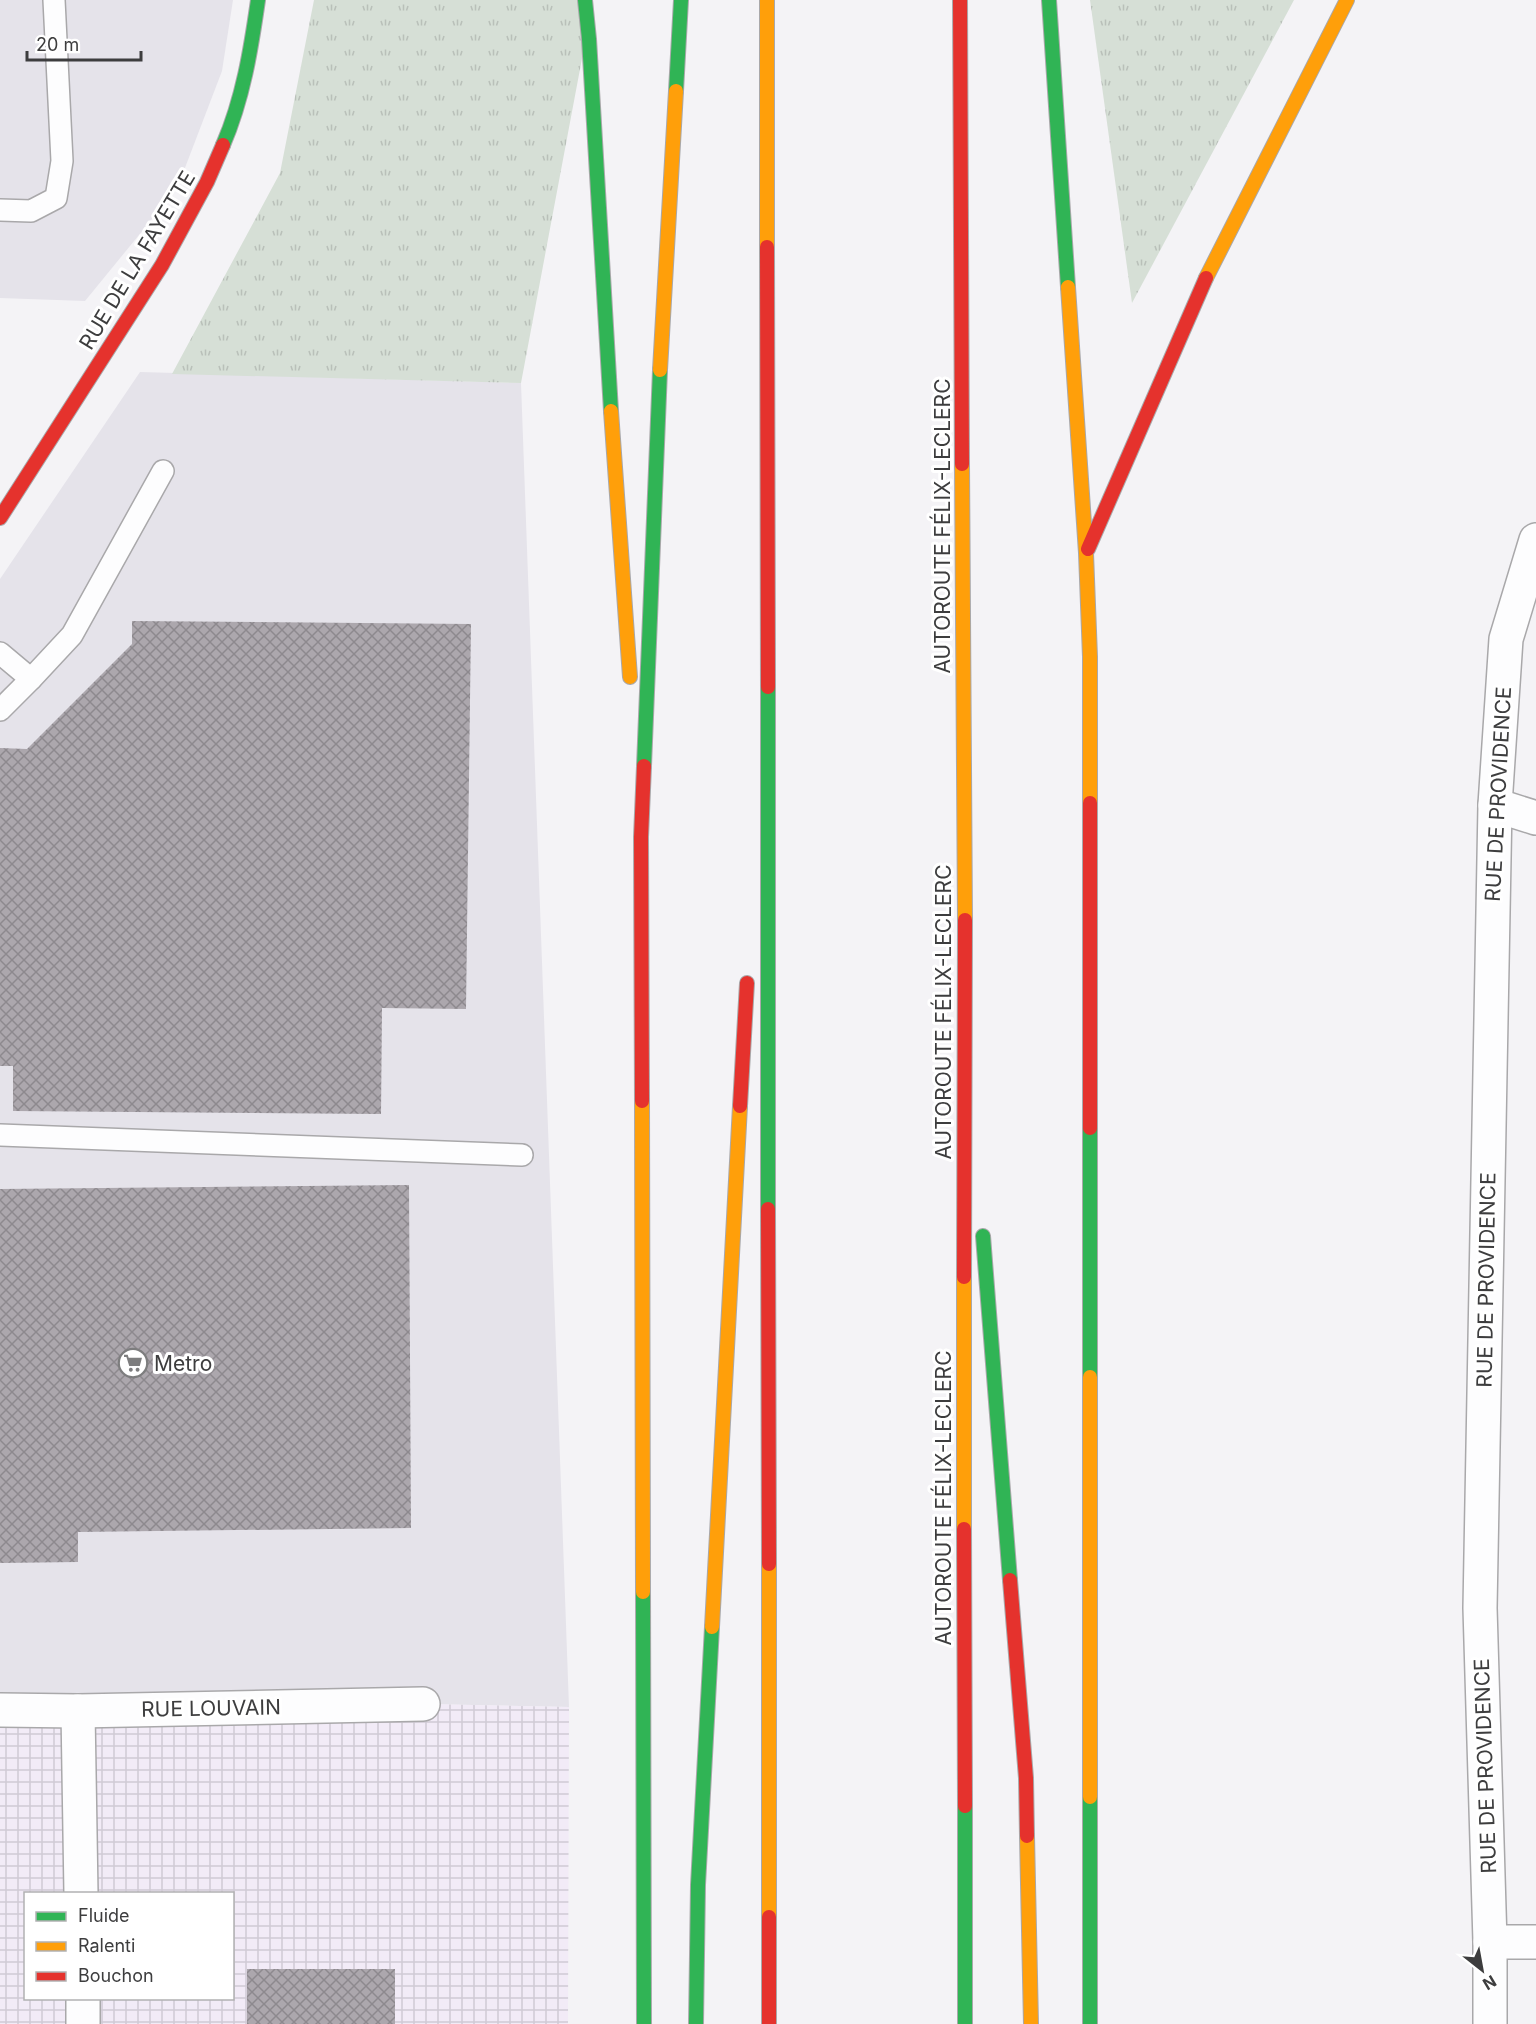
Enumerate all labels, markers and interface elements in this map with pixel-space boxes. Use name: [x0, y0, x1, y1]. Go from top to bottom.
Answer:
scale bar: [27, 24, 141, 62]
text: 20 m: [36, 34, 79, 55]
street label: RUE DE LA FAYETTE: [74, 166, 200, 354]
street label: AUTOROUTE FÉLIX-LECLERC: [929, 379, 955, 673]
street label: RUE DE PROVIDENCE: [1480, 686, 1516, 902]
street label: AUTOROUTE FÉLIX-LECLERC: [930, 865, 956, 1159]
street label: RUE DE PROVIDENCE: [1472, 1172, 1500, 1388]
supermarket icon: Metro: [117, 1347, 149, 1379]
place label: Metro: [154, 1351, 212, 1376]
street label: AUTOROUTE FÉLIX-LECLERC: [930, 1351, 956, 1645]
street label: RUE DE PROVIDENCE: [1469, 1658, 1501, 1874]
street label: RUE LOUVAIN: [141, 1694, 281, 1722]
legend: [24, 1892, 234, 2000]
text: Fluide: [78, 1905, 130, 1926]
text: Ralenti: [78, 1935, 135, 1956]
north arrow: [1452, 1940, 1512, 2000]
text: Bouchon: [78, 1965, 154, 1986]
text: N: [1479, 1971, 1500, 1995]

